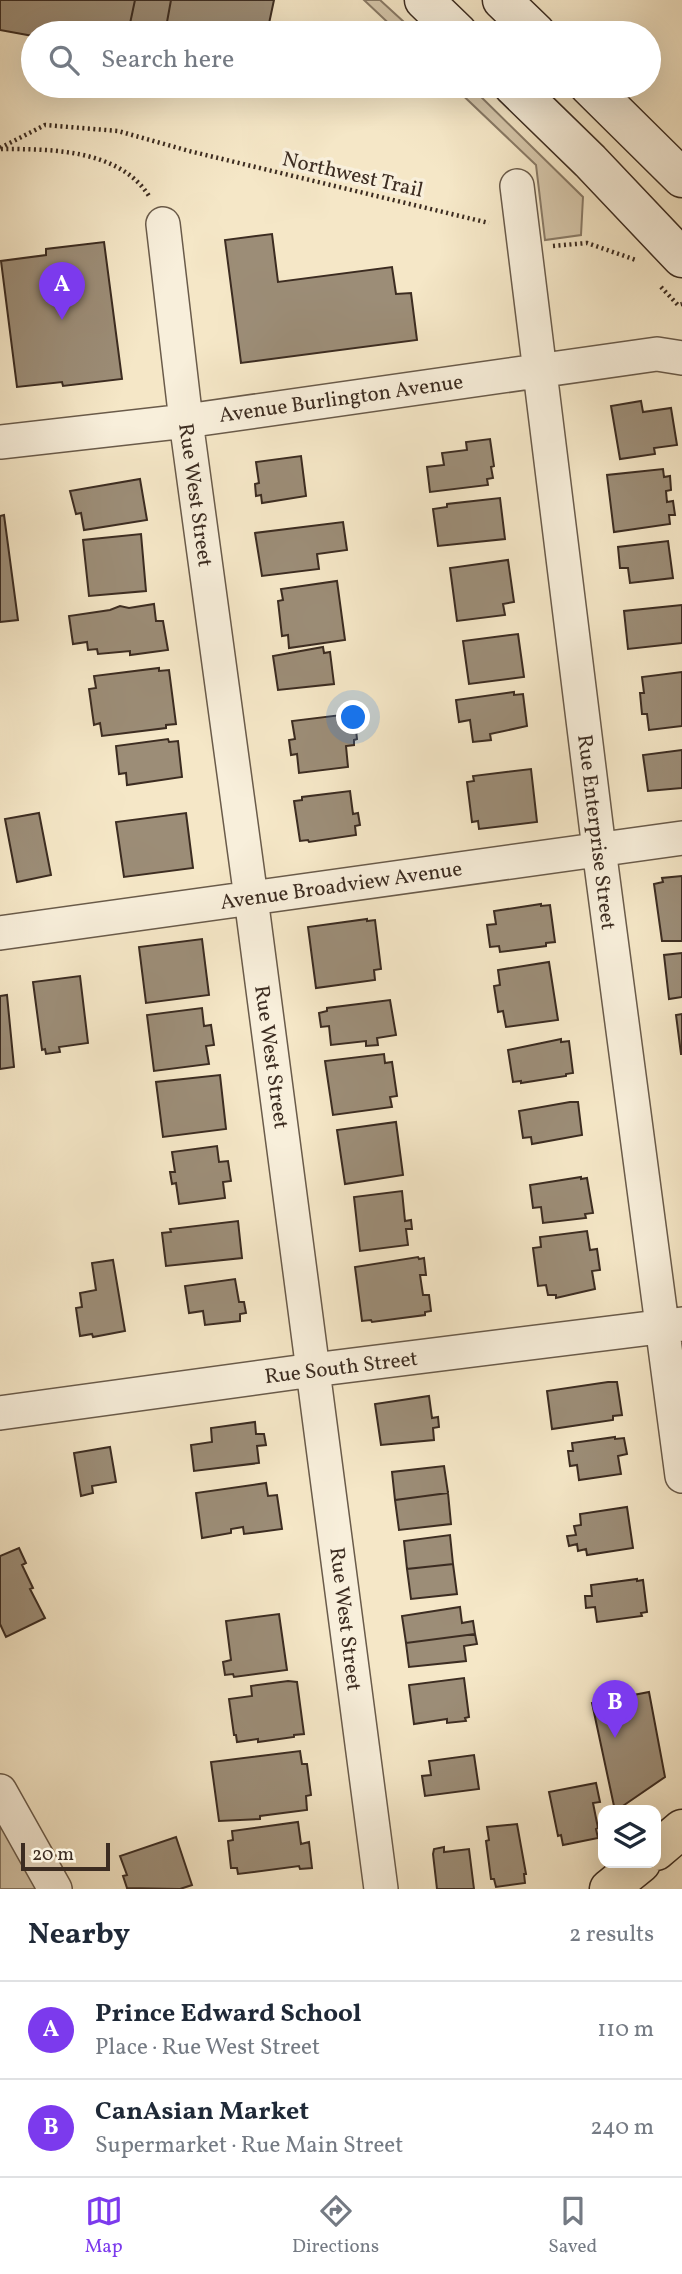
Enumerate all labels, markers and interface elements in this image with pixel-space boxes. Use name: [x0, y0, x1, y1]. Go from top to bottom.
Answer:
search box: [21, 21, 661, 98]
icon: search: [45, 41, 83, 79]
text: Search here: [101, 42, 234, 78]
street label: Northwest Trail: [279, 145, 426, 206]
pin: A: [39, 262, 85, 320]
street label: Avenue Burlington Avenue: [217, 368, 465, 431]
street label: Rue West Street: [170, 422, 219, 569]
your location: [336, 700, 370, 734]
street label: Rue Enterprise Street: [569, 733, 622, 932]
street label: Avenue Broadview Avenue: [218, 855, 464, 918]
street label: Rue West Street: [246, 984, 295, 1131]
street label: Rue South Street: [263, 1345, 419, 1392]
street label: Rue West Street: [321, 1546, 368, 1693]
pin: B: [592, 1680, 638, 1738]
map controls: [598, 1805, 661, 1868]
button: layers: [598, 1805, 661, 1868]
scale bar: [21, 1840, 110, 1872]
text: 20 m: [32, 1842, 74, 1868]
text: Nearby: [28, 1914, 130, 1956]
text: 2 results: [569, 1919, 654, 1951]
text: Prince Edward School: [95, 1996, 362, 2032]
text: A: [43, 2014, 59, 2046]
text: 110 m: [597, 2014, 654, 2046]
text: Place · Rue West Street: [95, 2032, 320, 2064]
text: CanAsian Market: [95, 2094, 309, 2130]
text: B: [43, 2112, 59, 2144]
text: 240 m: [590, 2112, 654, 2144]
text: Supermarket · Rue Main Street: [95, 2130, 403, 2162]
tab: Map: [85, 2192, 123, 2260]
tab: Directions: [292, 2192, 379, 2260]
tab: Saved: [548, 2192, 597, 2260]

